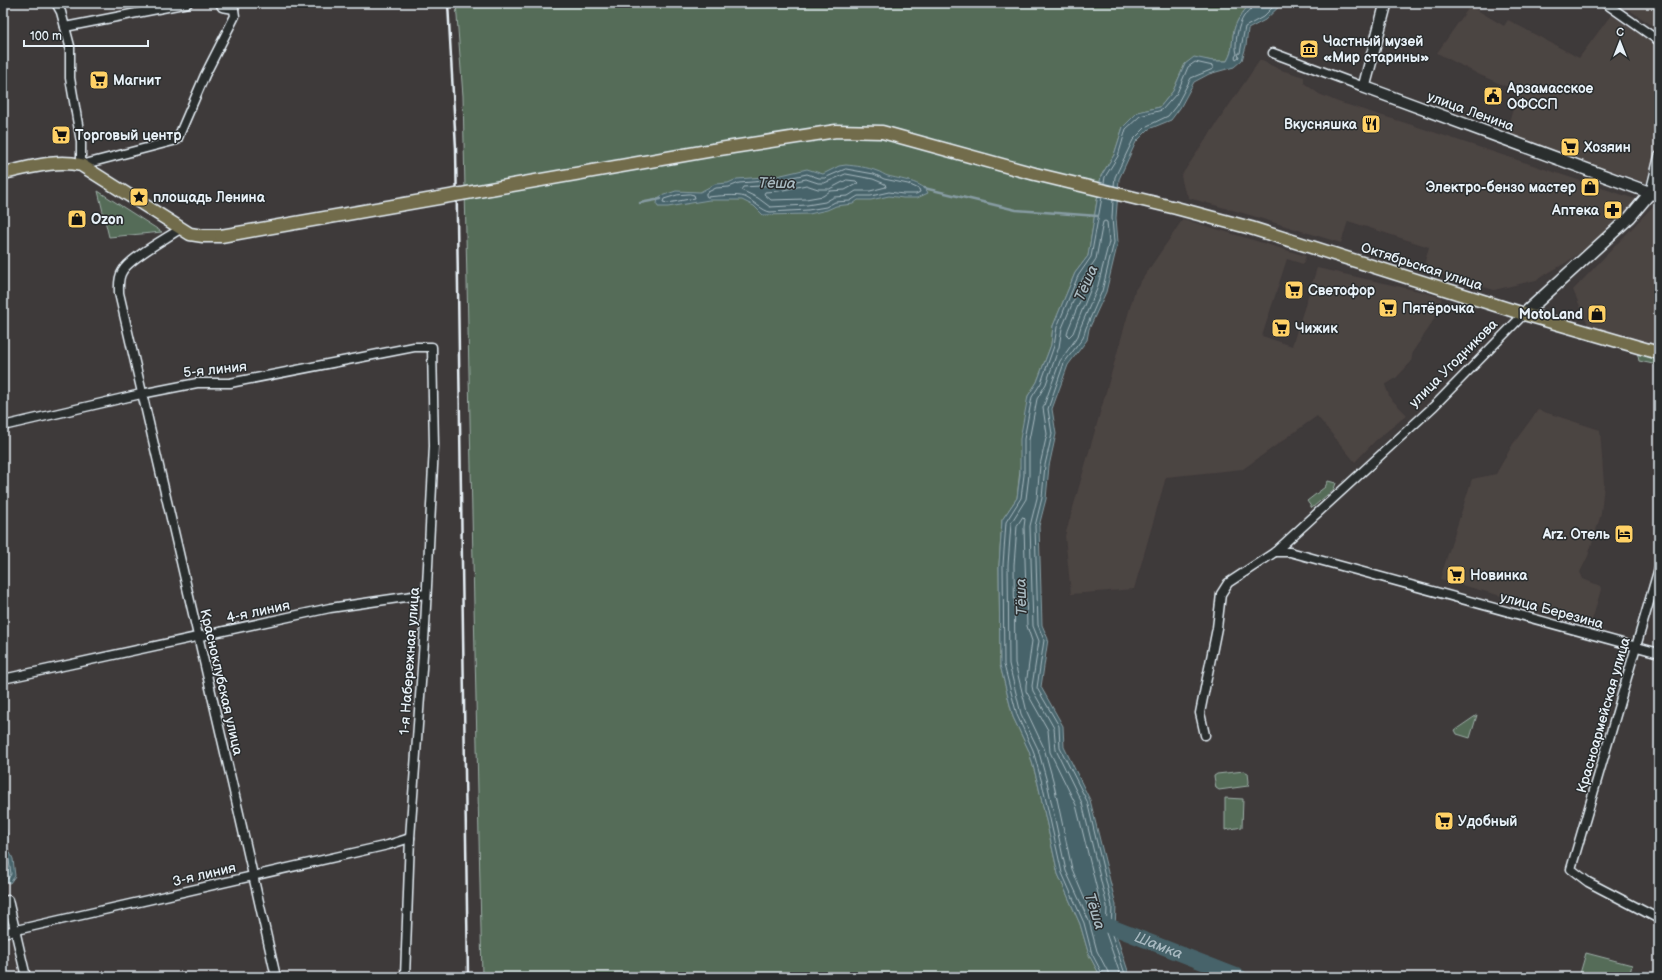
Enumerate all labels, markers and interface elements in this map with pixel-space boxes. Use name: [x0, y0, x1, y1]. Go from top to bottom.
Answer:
scale bar: [24, 22, 148, 48]
north arrow: [1600, 22, 1640, 62]
text: С: [1616, 26, 1624, 39]
text: 100 m: [30, 29, 62, 44]
place label: Частный музей «Мир старины»: [1323, 33, 1429, 66]
museum icon: Частный музей «Мир старины»: [1298, 38, 1320, 60]
supermarket icon: Магнит: [88, 69, 110, 91]
place label: Магнит: [113, 72, 161, 89]
place label: Арзамасское ОФССП: [1506, 80, 1594, 113]
public building icon: Арзамасское ОФССП: [1482, 85, 1504, 107]
street label: улица Ленина: [1425, 88, 1517, 135]
restaurant icon: Вкусняшка: [1360, 113, 1382, 135]
place label: Вкусняшка: [1284, 116, 1358, 133]
supermarket icon: Торговый центр: [50, 124, 72, 146]
place label: Торговый центр: [75, 127, 182, 144]
supermarket icon: Хозяин: [1559, 136, 1581, 158]
place label: Хозяин: [1583, 139, 1631, 156]
water label: Тёша: [758, 174, 796, 193]
shop icon: Электро-бензо мастер: [1579, 176, 1601, 198]
place label: Электро-бензо мастер: [1426, 179, 1577, 196]
place icon: площадь Ленина: [128, 186, 150, 208]
place label: площадь Ленина: [153, 189, 266, 206]
pharmacy icon: Аптека: [1602, 199, 1624, 221]
place label: Аптека: [1551, 202, 1600, 219]
shop icon: Ozon: [66, 208, 88, 230]
place label: Ozon: [91, 211, 124, 228]
street label: Октябрьская улица: [1359, 239, 1486, 294]
water label: Тёша: [1070, 262, 1103, 304]
supermarket icon: Светофор: [1283, 279, 1305, 301]
place label: Светофор: [1308, 282, 1376, 299]
supermarket icon: Пятёрочка: [1377, 297, 1399, 319]
place label: Пятёрочка: [1402, 300, 1475, 317]
shop icon: MotoLand: [1586, 303, 1608, 325]
place label: MotoLand: [1519, 306, 1583, 323]
street label: улица Угодникова: [1406, 315, 1502, 411]
supermarket icon: Чижик: [1270, 317, 1292, 339]
place label: Чижик: [1295, 320, 1338, 337]
street label: 5-я линия: [182, 358, 248, 381]
hotel icon: Arz. Отель: [1613, 523, 1635, 545]
place label: Arz. Отель: [1542, 526, 1611, 543]
supermarket icon: Новинка: [1445, 564, 1467, 586]
place label: Новинка: [1470, 567, 1528, 584]
water label: Тёша: [1011, 578, 1032, 616]
street label: 1-я Набережная улица: [396, 586, 423, 736]
street label: улица Березина: [1498, 588, 1606, 633]
street label: 4-я линия: [225, 596, 292, 627]
street label: Красноклубская улица: [196, 607, 247, 758]
street label: Красноармейская улица: [1573, 635, 1634, 795]
supermarket icon: Удобный: [1433, 810, 1455, 832]
place label: Удобный: [1458, 813, 1517, 830]
street label: 3-я линия: [171, 859, 238, 890]
water label: Тёша: [1080, 890, 1109, 932]
water label: Шамка: [1132, 928, 1185, 964]

